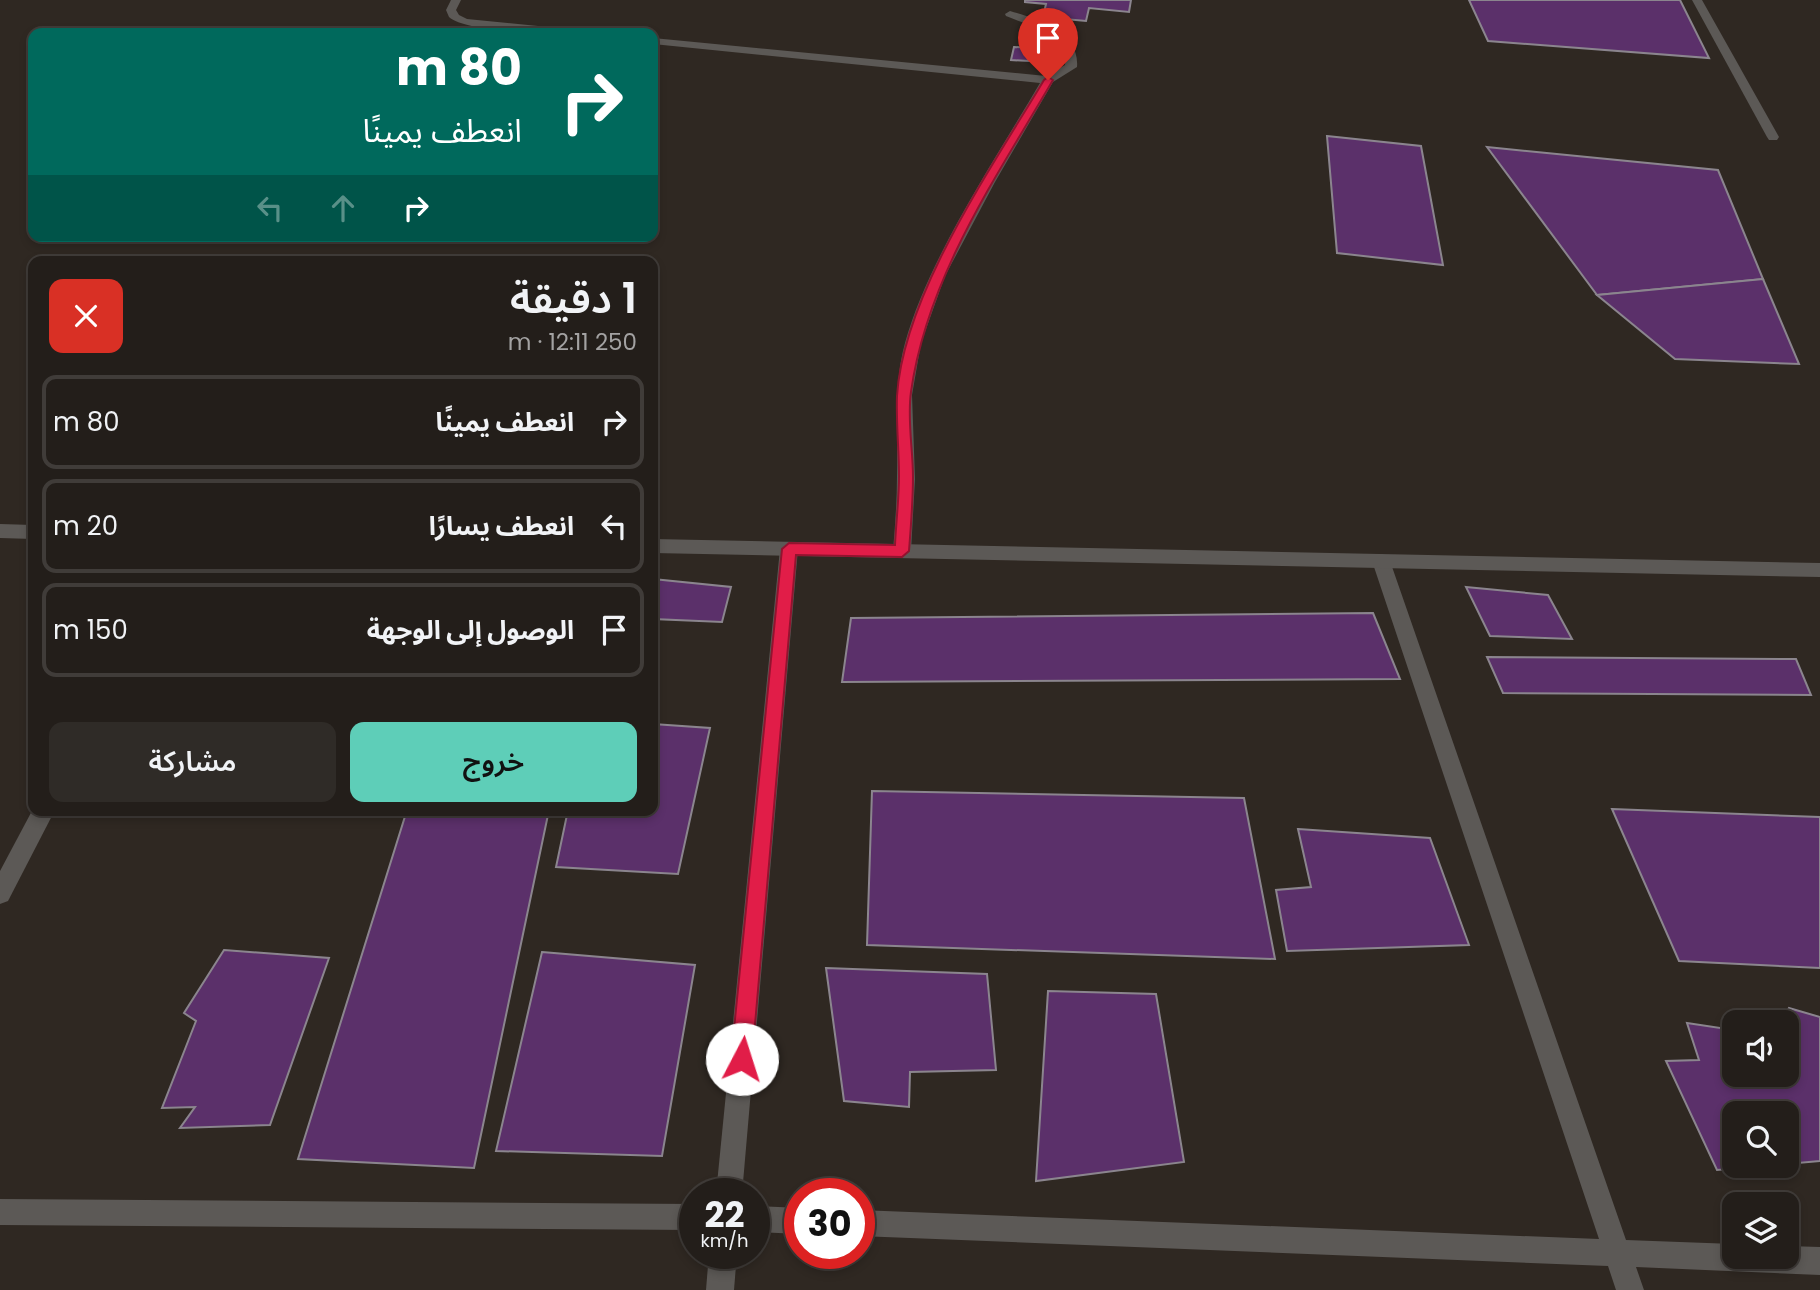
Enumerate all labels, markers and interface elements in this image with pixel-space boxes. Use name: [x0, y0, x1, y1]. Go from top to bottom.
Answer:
pin: [1018, 8, 1078, 80]
icon: arrive: [1029, 19, 1067, 57]
text: 80 m: [396, 34, 522, 102]
icon: right: [546, 56, 637, 147]
text: انعطف يمينًا: [362, 108, 522, 153]
icon: left: [251, 189, 289, 227]
icon: ahead: [324, 189, 362, 227]
icon: right: [397, 189, 435, 227]
text: 1 دقيقة: [510, 269, 637, 328]
button: close: [49, 279, 123, 353]
text: 250 m · 12:11: [508, 326, 637, 358]
icon: right: [595, 403, 633, 441]
text: 80 m: [53, 404, 119, 440]
text: انعطف يمينًا: [436, 404, 574, 440]
icon: left: [595, 507, 633, 545]
text: 20 m: [53, 508, 118, 544]
text: انعطف يسارًا: [429, 508, 574, 544]
icon: arrive: [595, 611, 633, 649]
text: 150 m: [53, 612, 128, 648]
text: الوصول إلى الوجهة: [367, 612, 574, 648]
button: مشاركة: [49, 722, 336, 802]
button: خروج: [350, 722, 637, 802]
map controls: [1722, 1010, 1799, 1269]
button: sound: [1722, 1010, 1799, 1087]
position arrow: [705, 1022, 779, 1096]
button: search: [1722, 1101, 1799, 1178]
speed limit sign: 30: [784, 1178, 875, 1269]
text: 22: [705, 1190, 744, 1239]
button: layers: [1722, 1192, 1799, 1269]
text: km/h: [701, 1228, 748, 1253]

